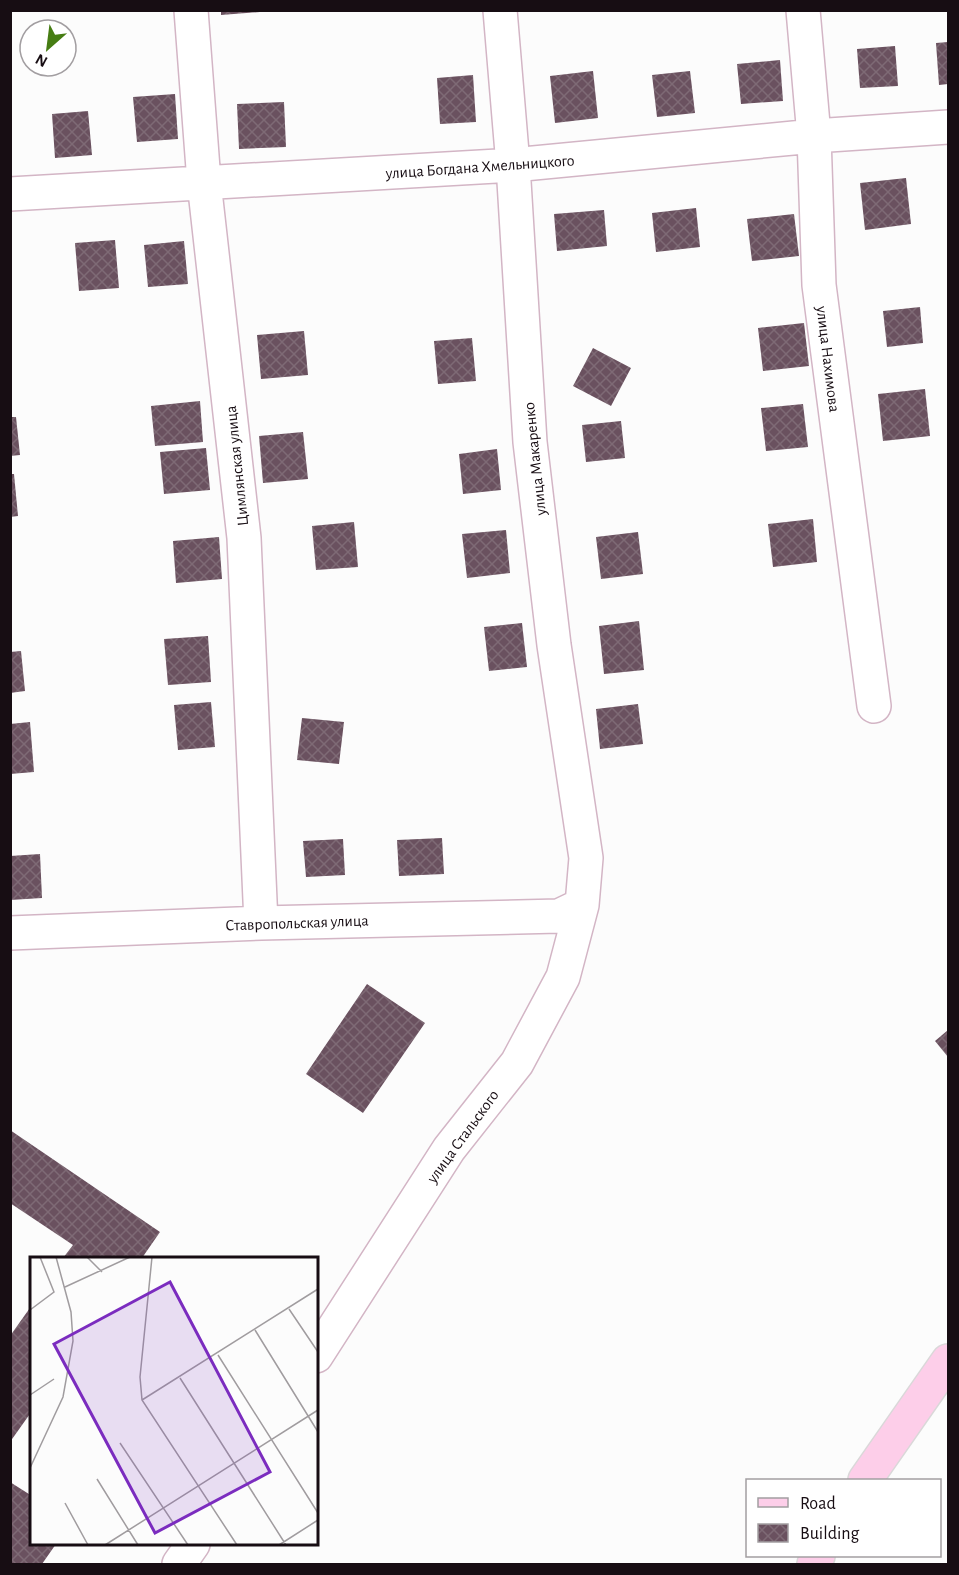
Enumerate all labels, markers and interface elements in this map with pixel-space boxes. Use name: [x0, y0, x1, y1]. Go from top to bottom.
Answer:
north arrow: [18, 18, 78, 78]
text: N: [33, 51, 50, 70]
street label: улица Богдана Хмельницкого: [384, 152, 575, 183]
street label: улица Нахимова: [812, 304, 842, 413]
street label: улица Макаренко: [521, 401, 550, 517]
street label: Цимлянская улица: [223, 405, 252, 527]
street label: Ставропольская улица: [225, 913, 369, 934]
street label: улица Стальского: [423, 1087, 503, 1187]
inset map: [30, 1257, 318, 1545]
legend: [746, 1479, 941, 1557]
text: Road: [800, 1495, 836, 1513]
text: Building: [800, 1525, 860, 1543]

